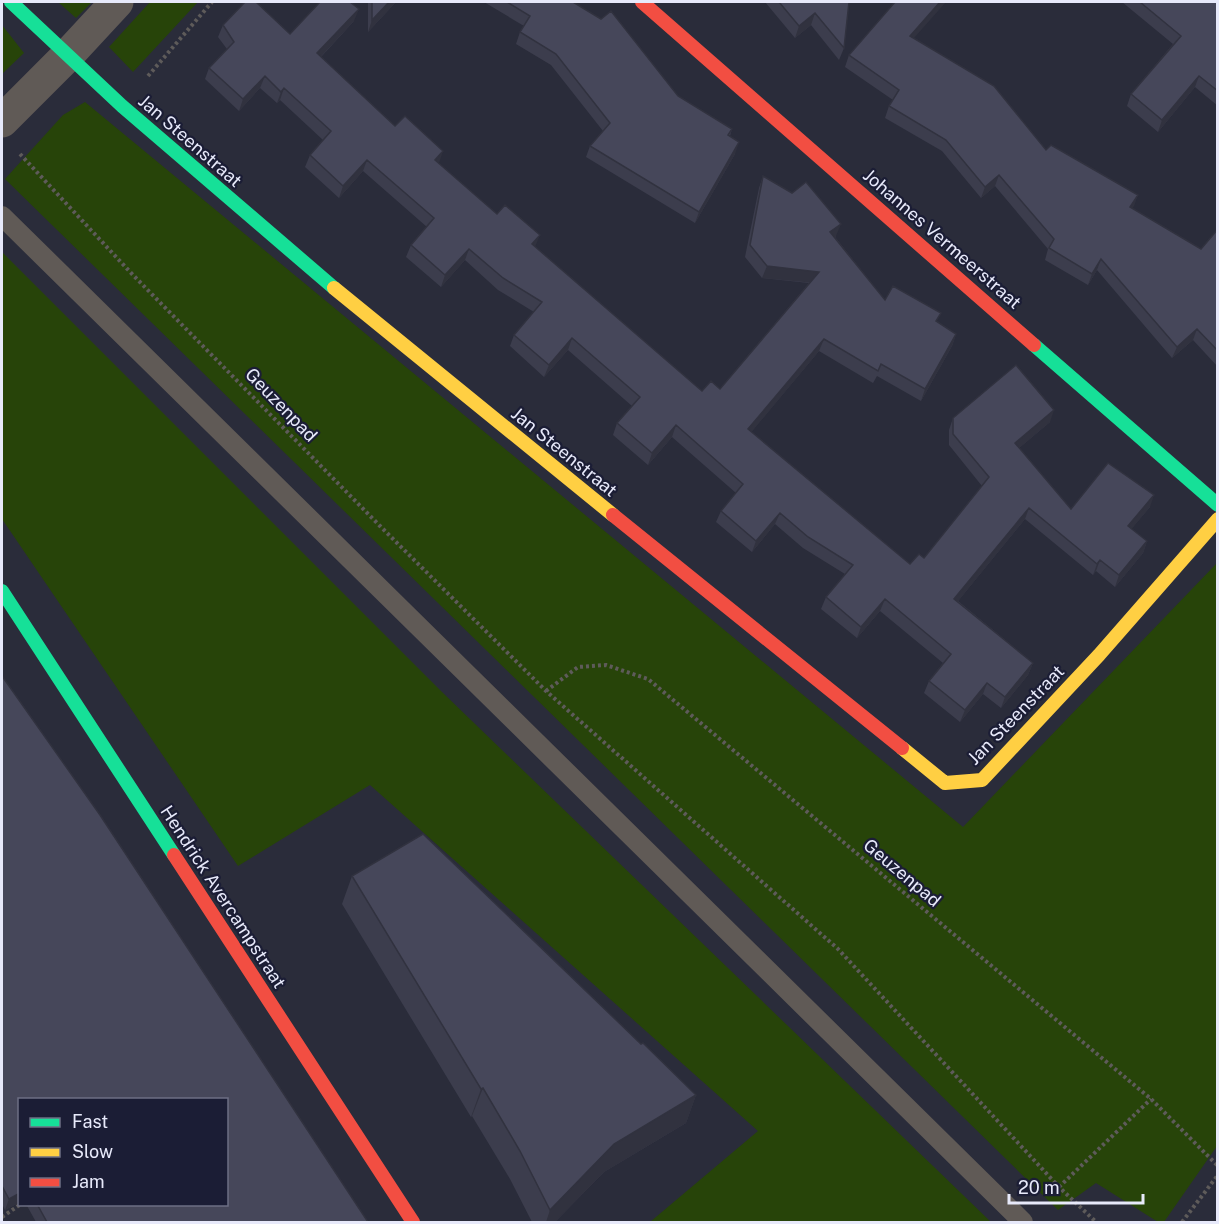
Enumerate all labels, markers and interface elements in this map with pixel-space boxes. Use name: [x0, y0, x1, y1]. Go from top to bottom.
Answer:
street label: Jan Steenstraat: [134, 90, 246, 191]
street label: Johannes Vermeerstraat: [859, 164, 1025, 313]
street label: Geuzenpad: [241, 363, 322, 446]
street label: Jan Steenstraat: [507, 403, 621, 501]
street label: Jan Steenstraat: [963, 661, 1068, 769]
street label: Hendrick Avercampstraat: [157, 802, 290, 992]
street label: Geuzenpad: [859, 834, 945, 911]
legend: [18, 1098, 228, 1206]
text: Fast: [72, 1111, 108, 1132]
text: Slow: [72, 1141, 113, 1162]
scale bar: [1009, 1167, 1142, 1205]
text: Jam: [72, 1171, 105, 1192]
text: 20 m: [1018, 1177, 1060, 1198]

